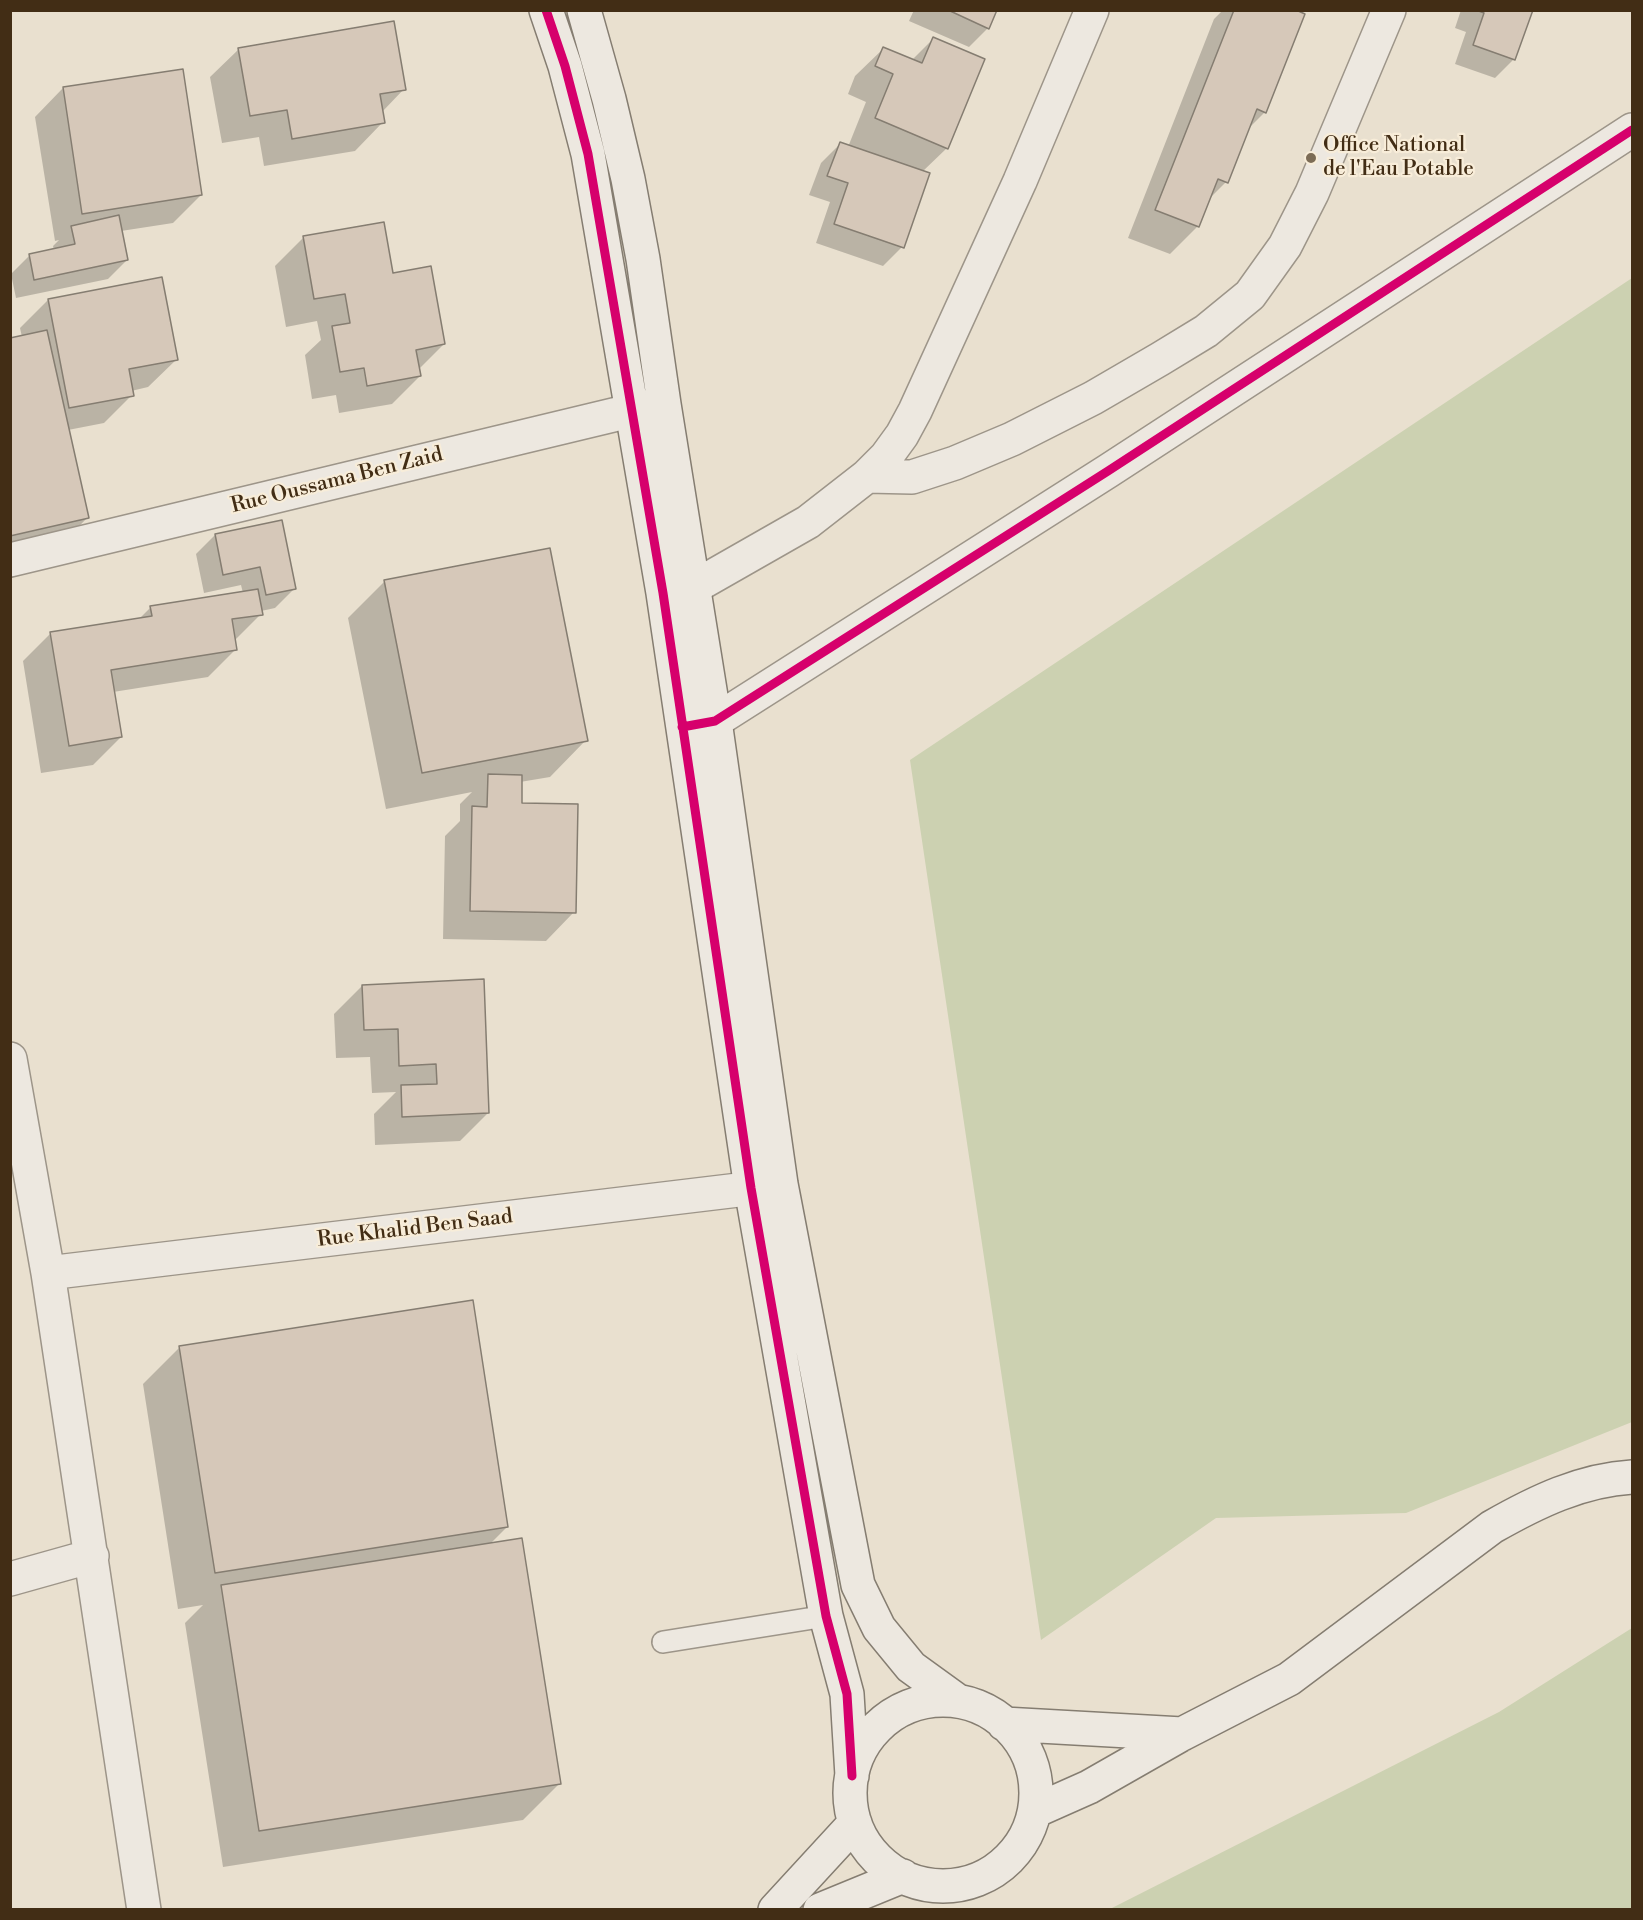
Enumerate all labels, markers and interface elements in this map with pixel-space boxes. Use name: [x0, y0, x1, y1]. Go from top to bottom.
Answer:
place label: Office National de l'Eau Potable: [1323, 133, 1474, 183]
marker: Office National de l'Eau Potable: [1304, 151, 1318, 165]
street label: Rue Oussama Ben Zaid: [228, 442, 446, 520]
street label: Rue Khalid Ben Saad: [316, 1205, 514, 1253]

